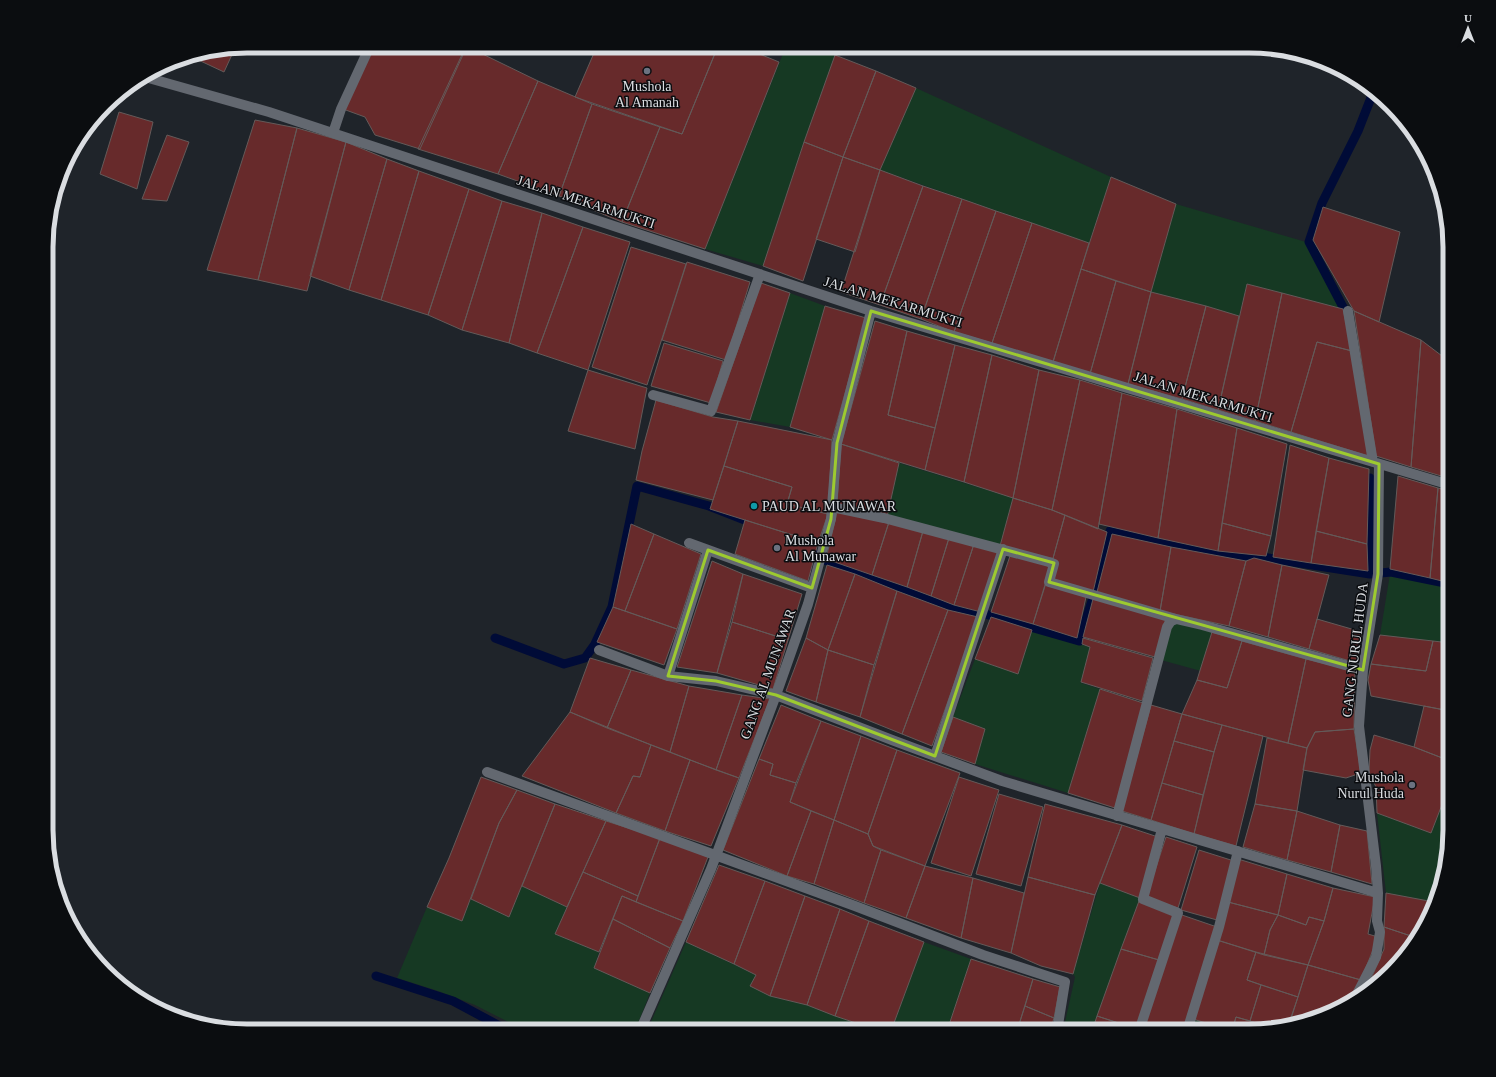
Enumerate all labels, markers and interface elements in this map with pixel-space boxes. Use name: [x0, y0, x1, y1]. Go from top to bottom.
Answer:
north arrow: [1448, 8, 1488, 48]
text: U: [1464, 12, 1472, 24]
marker: Mushola Al Amanah: [642, 66, 652, 76]
place label: Mushola Al Amanah: [615, 79, 679, 110]
street label: JALAN MEKARMUKTI: [515, 173, 657, 232]
street label: JALAN MEKARMUKTI: [822, 274, 964, 330]
street label: JALAN MEKARMUKTI: [1132, 369, 1274, 425]
place label: PAUD AL MUNAWAR: [762, 499, 897, 514]
marker: PAUD AL MUNAWAR: [749, 501, 759, 511]
place label: Mushola Al Munawar: [785, 533, 856, 564]
marker: Mushola Al Munawar: [772, 543, 782, 553]
street label: GANG NURUL HUDA: [1339, 581, 1371, 718]
street label: GANG AL MUNAWAR: [737, 606, 799, 741]
place label: Mushola Nurul Huda: [1338, 770, 1405, 801]
marker: Mushola Nurul Huda: [1407, 780, 1417, 790]

